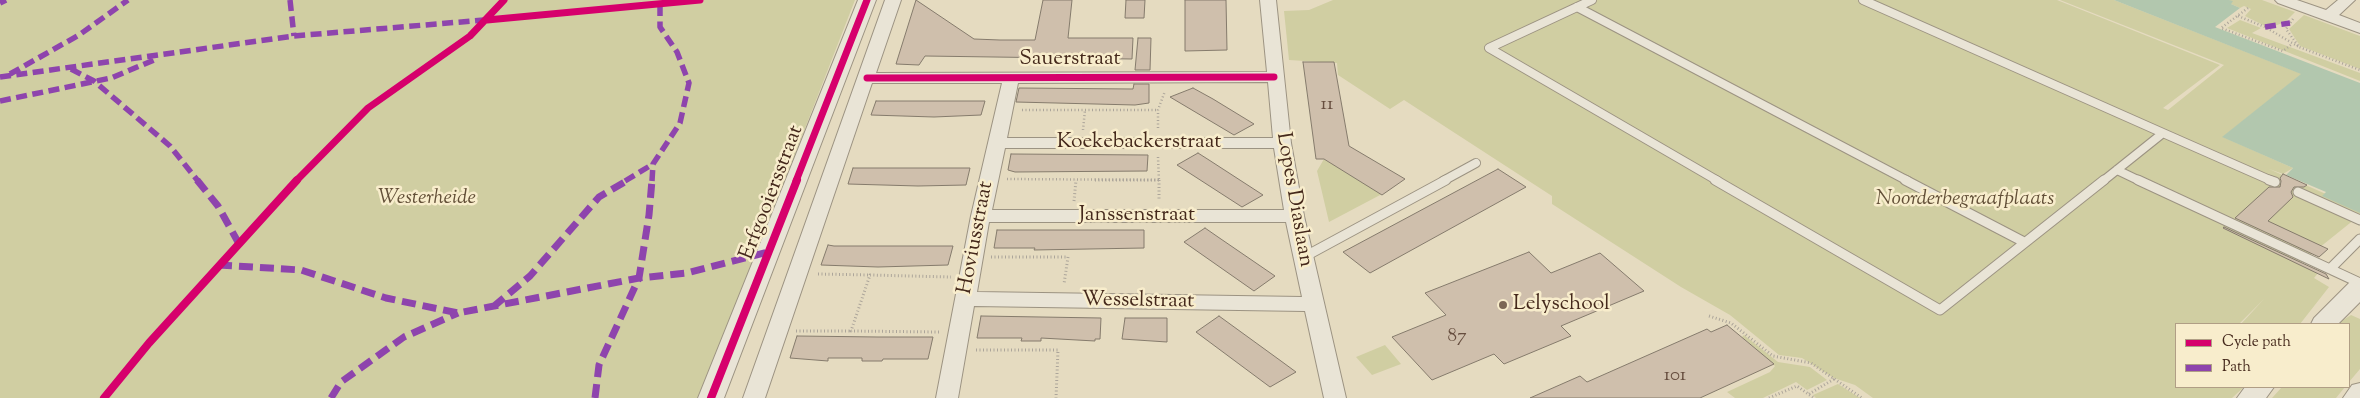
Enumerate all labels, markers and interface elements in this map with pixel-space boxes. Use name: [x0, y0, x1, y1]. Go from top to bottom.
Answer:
street label: Sauerstraat: [1019, 47, 1121, 73]
house number: 11: [1321, 95, 1333, 117]
street label: Erfgooiersstraat: [736, 122, 810, 264]
street label: Koekebackerstraat: [1057, 130, 1221, 156]
street label: Lopes Diaslaan: [1269, 131, 1317, 269]
street label: Hoviusstraat: [954, 179, 1000, 297]
park label: Westerheide: [378, 186, 476, 212]
park label: Noorderbegraafplaats: [1876, 187, 2054, 213]
street label: Janssenstraat: [1079, 203, 1195, 229]
street label: Wesselstraat: [1081, 288, 1195, 316]
place label: Lelyschool: [1513, 292, 1610, 318]
marker: Lelyschool: [1497, 299, 1509, 311]
legend: [2175, 323, 2350, 388]
house number: 87: [1447, 327, 1467, 349]
text: Cycle path: [2222, 332, 2291, 353]
text: Path: [2222, 357, 2251, 378]
house number: 101: [1664, 366, 1686, 388]

